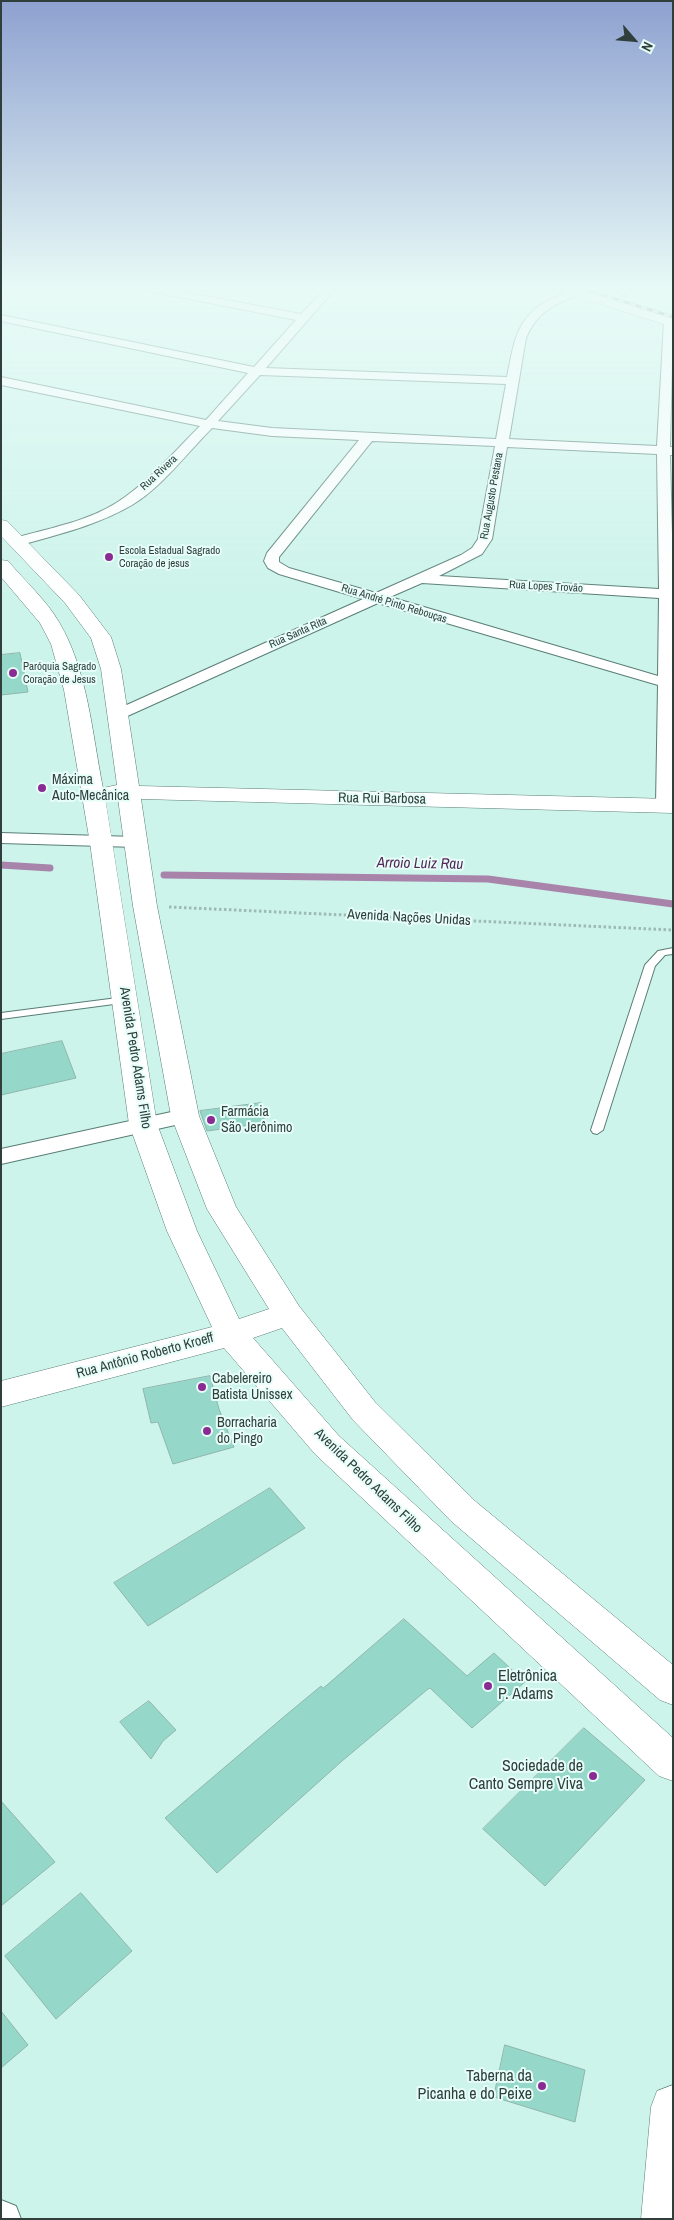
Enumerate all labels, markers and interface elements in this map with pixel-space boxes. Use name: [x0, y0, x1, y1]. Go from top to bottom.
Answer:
north arrow: [609, 15, 659, 65]
text: N: [637, 39, 657, 55]
street label: Rua Augusto Pestana: [478, 452, 506, 540]
street label: Rua Rivera: [138, 453, 180, 493]
place label: Escola Estadual Sagrado Coração de jesus: [119, 544, 220, 570]
marker: Escola Estadual Sagrado Coração de jesus: [103, 551, 115, 563]
street label: Rua Lopes Trovão: [509, 578, 583, 596]
street label: Rua André Pinto Rebouças: [340, 582, 448, 626]
street label: Rua Santa Rita: [267, 614, 329, 652]
place label: Paróquia Sagrado Coração de Jesus: [23, 660, 96, 686]
marker: Paróquia Sagrado Coração de Jesus: [7, 667, 19, 679]
place label: Máxima Auto-Mecânica: [52, 772, 129, 804]
marker: Máxima Auto-Mecânica: [36, 782, 48, 794]
street label: Rua Rui Barbosa: [338, 790, 426, 808]
water label: Arroio Luiz Rau: [377, 854, 463, 874]
street label: Avenida Nações Unidas: [347, 906, 471, 930]
street label: Avenida Pedro Adams Filho: [115, 986, 155, 1130]
place label: Farmácia São Jerônimo: [221, 1104, 292, 1136]
marker: Farmácia São Jerônimo: [205, 1114, 217, 1126]
street label: Rua Antônio Roberto Kroeff: [74, 1330, 216, 1382]
place label: Cabelereiro Batista Unissex: [212, 1371, 292, 1404]
marker: Cabelereiro Batista Unissex: [196, 1381, 208, 1393]
place label: Borracharia do Pingo: [217, 1415, 277, 1448]
marker: Borracharia do Pingo: [201, 1425, 213, 1437]
street label: Avenida Pedro Adams Filho: [311, 1425, 425, 1537]
place label: Eletrônica P. Adams: [498, 1667, 557, 1705]
marker: Eletrônica P. Adams: [482, 1680, 494, 1692]
place label: Sociedade de Canto Sempre Viva: [469, 1757, 583, 1795]
marker: Sociedade de Canto Sempre Viva: [587, 1770, 599, 1782]
place label: Taberna da Picanha e do Peixe: [417, 2067, 532, 2105]
marker: Taberna da Picanha e do Peixe: [536, 2080, 548, 2092]

